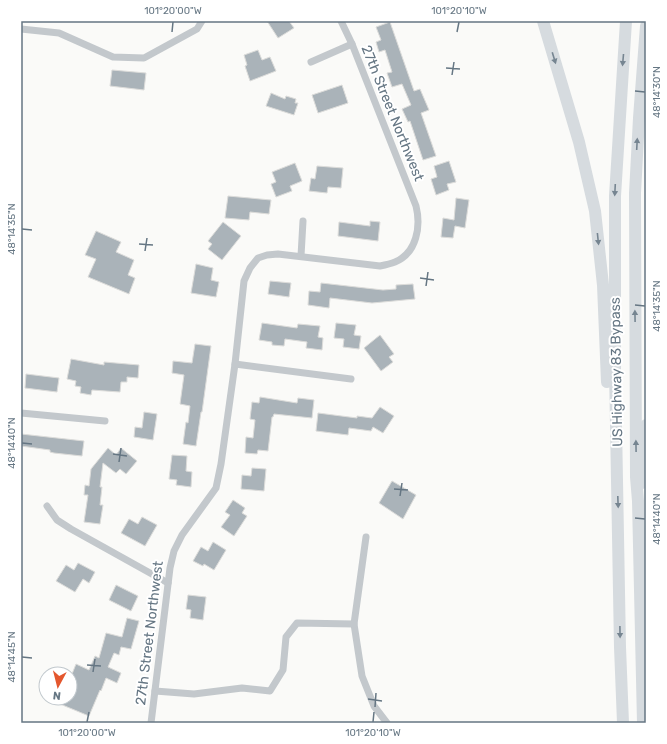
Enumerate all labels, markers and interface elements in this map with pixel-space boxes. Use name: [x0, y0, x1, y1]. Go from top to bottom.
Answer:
text: 101°20'00"W: [144, 5, 202, 17]
text: 101°20'10"W: [431, 5, 487, 17]
street label: 27th Street Northwest: [357, 43, 428, 184]
one-way arrow: [551, 53, 557, 65]
one-way arrow: [619, 54, 626, 66]
text: 48°14'30"N: [651, 66, 663, 118]
one-way arrow: [634, 138, 641, 150]
one-way arrow: [612, 184, 619, 196]
text: 48°14'35"N: [6, 203, 18, 255]
one-way arrow: [595, 233, 602, 245]
text: 48°14'35"N: [651, 280, 663, 332]
street label: US Highway 83 Bypass: [607, 297, 626, 447]
one-way arrow: [632, 309, 638, 322]
text: 48°14'40"N: [6, 417, 18, 469]
one-way arrow: [633, 439, 639, 452]
text: 48°14'40"N: [651, 493, 663, 545]
one-way arrow: [615, 496, 621, 509]
street label: 27th Street Northwest: [132, 559, 167, 706]
one-way arrow: [617, 626, 623, 639]
text: 48°14'45"N: [6, 631, 18, 683]
north arrow: [38, 666, 78, 706]
text: N: [52, 688, 62, 702]
text: 101°20'00"W: [58, 727, 116, 739]
text: 101°20'10"W: [345, 727, 401, 739]

